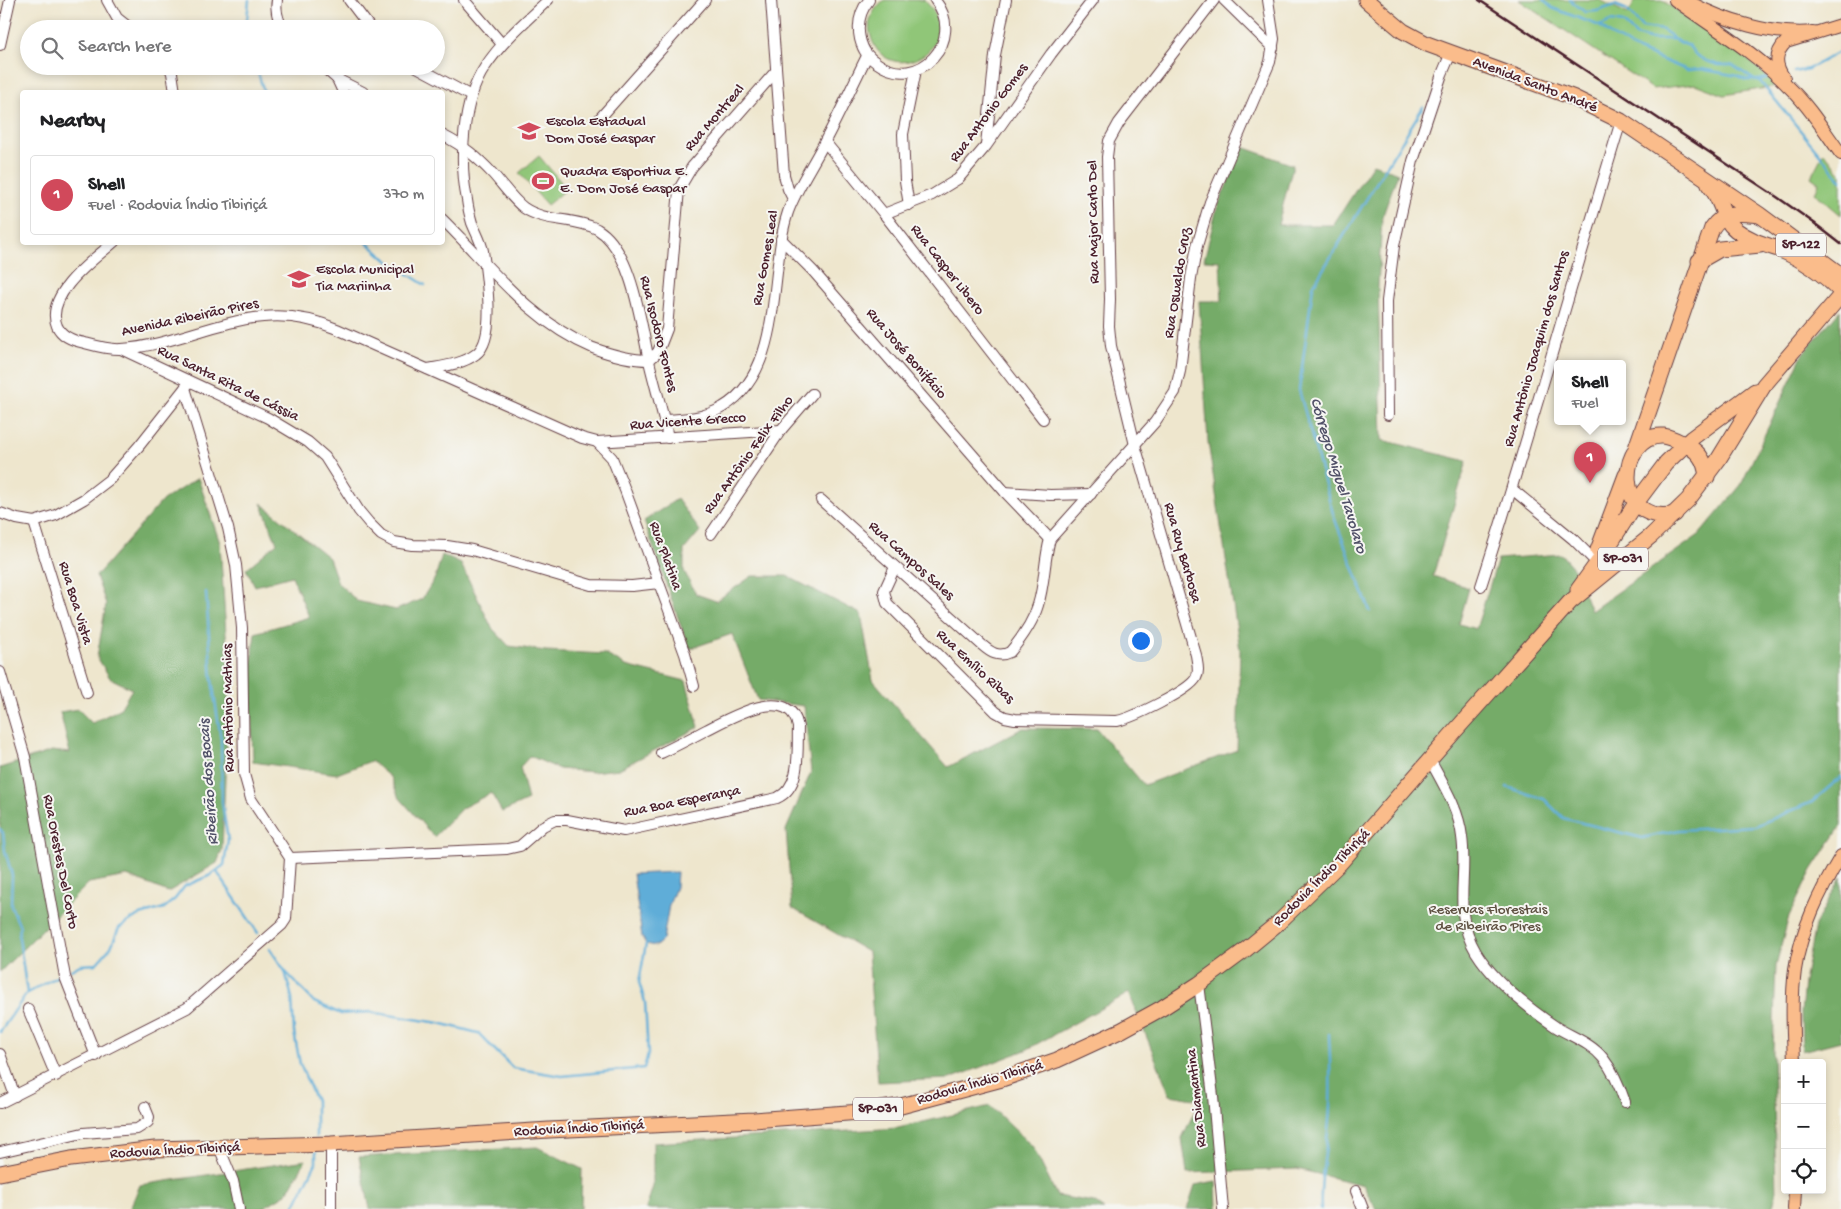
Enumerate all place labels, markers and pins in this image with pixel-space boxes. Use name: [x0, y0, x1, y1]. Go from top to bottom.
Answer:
place label: Escola Estadual Dom José Gaspar: [545, 113, 656, 148]
school or university icon: Escola Estadual Dom José Gaspar: [516, 118, 542, 144]
place label: Quadra Esportiva E. E. Dom José Gaspar: [560, 163, 689, 198]
sports icon: Quadra Esportiva E. E. Dom José Gaspar: [530, 168, 556, 194]
place label: Escola Municipal Tia Mariinha: [315, 261, 414, 296]
school or university icon: Escola Municipal Tia Mariinha: [286, 266, 312, 292]
pin: 1: [1574, 442, 1606, 483]

